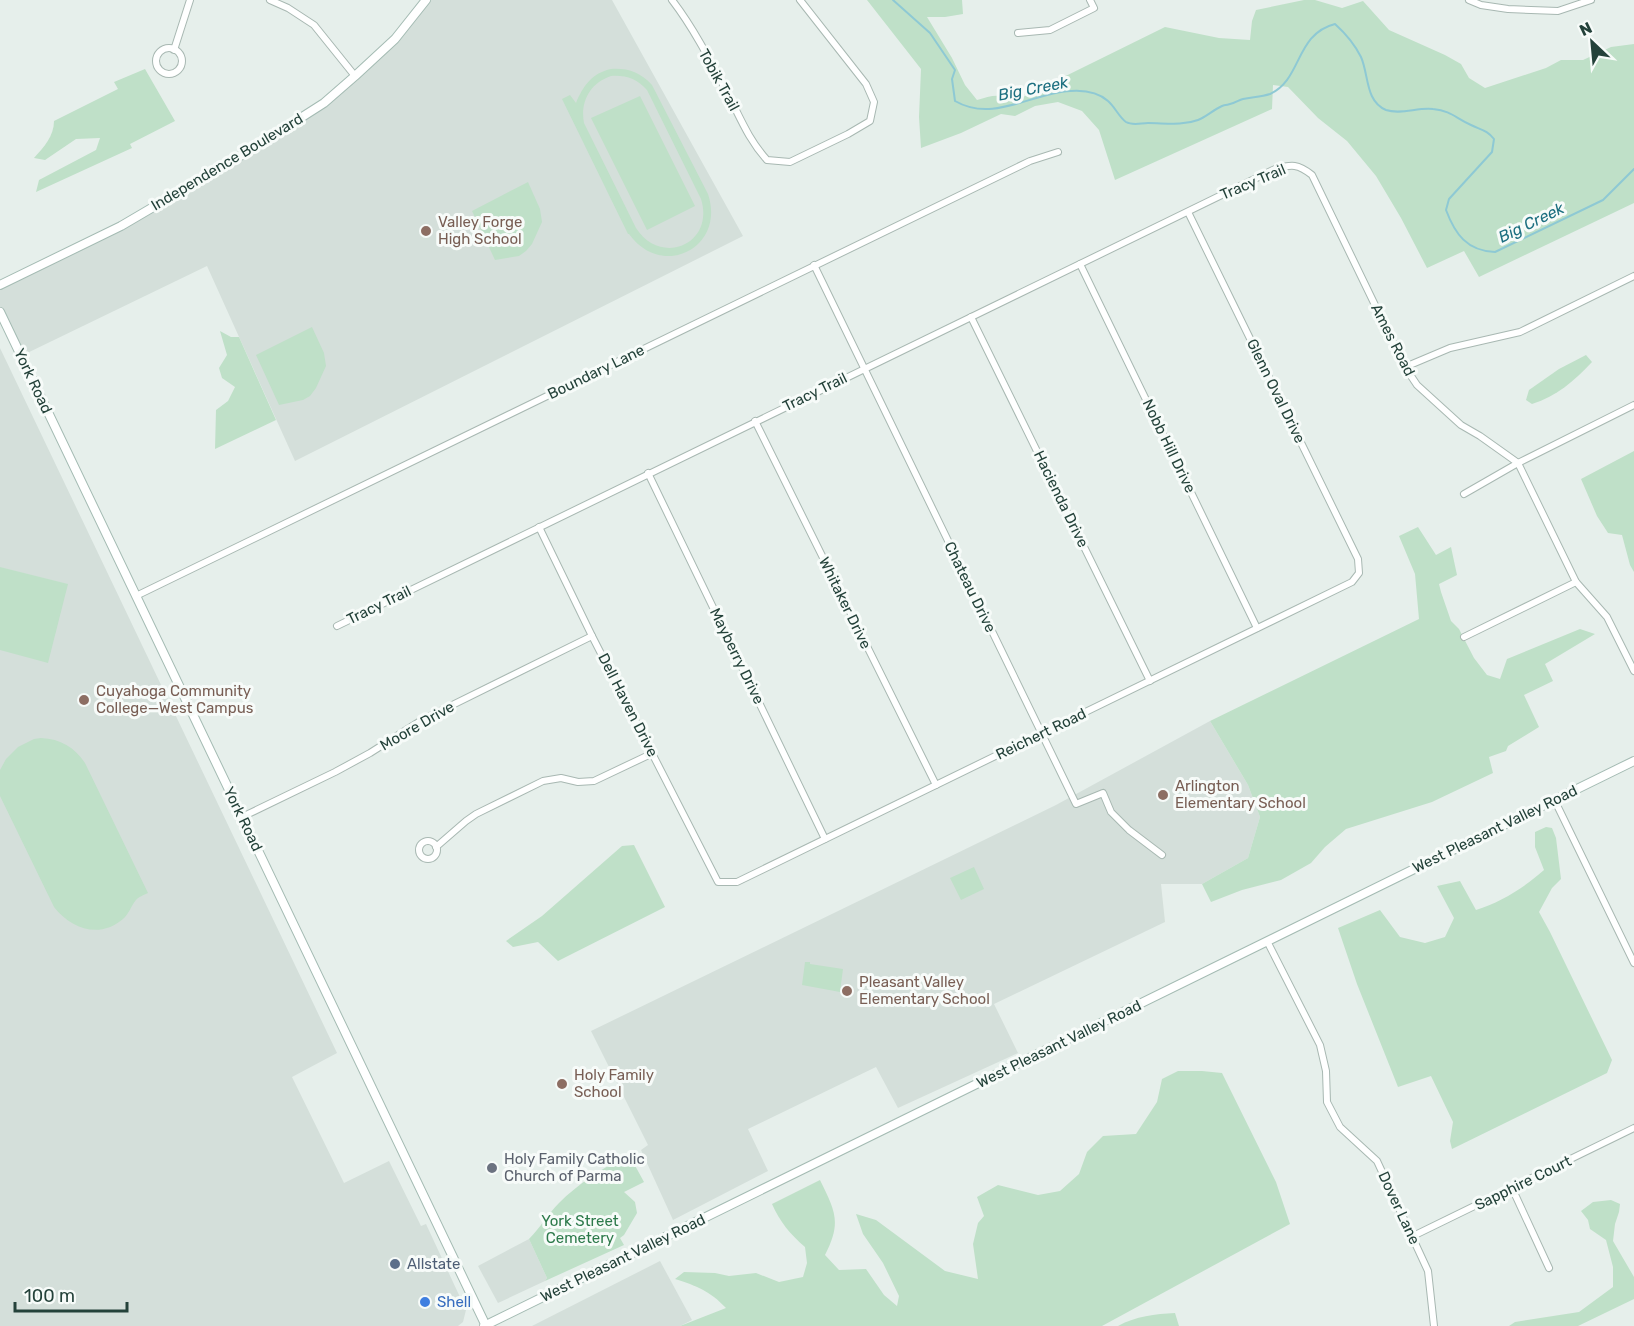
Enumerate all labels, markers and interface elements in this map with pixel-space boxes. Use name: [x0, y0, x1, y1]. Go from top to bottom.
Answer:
north arrow: [1562, 12, 1622, 72]
text: N: [1576, 18, 1595, 40]
street label: Tobik Trail: [695, 46, 743, 114]
water label: Big Creek: [996, 72, 1070, 105]
street label: Independence Boulevard: [148, 110, 306, 214]
street label: Tracy Trail: [1218, 160, 1288, 204]
water label: Big Creek: [1495, 198, 1568, 247]
place label: Valley Forge High School: [438, 213, 522, 248]
marker: Valley Forge High School: [419, 224, 433, 238]
street label: Ames Road: [1367, 301, 1419, 379]
street label: Glenn Oval Drive: [1243, 336, 1309, 446]
street label: Boundary Lane: [545, 341, 647, 403]
street label: York Road: [10, 346, 56, 416]
street label: Tracy Trail: [780, 369, 850, 415]
street label: Nobb Hill Drive: [1139, 396, 1199, 496]
street label: Hacienda Drive: [1030, 448, 1092, 550]
street label: Chateau Drive: [940, 539, 1000, 635]
street label: Whitaker Drive: [815, 554, 875, 652]
street label: Tracy Trail: [344, 582, 414, 628]
street label: Mayberry Drive: [706, 605, 768, 707]
street label: Dell Haven Drive: [594, 650, 662, 760]
place label: Cuyahoga Community College—West Campus: [96, 682, 254, 717]
marker: Cuyahoga Community College—West Campus: [77, 693, 91, 707]
street label: Moore Drive: [377, 697, 457, 755]
street label: Reichert Road: [993, 704, 1089, 764]
place label: Arlington Elementary School: [1175, 777, 1306, 812]
street label: West Pleasant Valley Road: [1410, 781, 1580, 877]
street label: York Road: [220, 784, 266, 854]
marker: Arlington Elementary School: [1156, 788, 1170, 802]
place label: Pleasant Valley Elementary School: [859, 973, 990, 1008]
marker: Pleasant Valley Elementary School: [840, 984, 854, 998]
street label: West Pleasant Valley Road: [974, 996, 1144, 1092]
place label: Holy Family School: [574, 1066, 654, 1101]
marker: Holy Family School: [555, 1077, 569, 1091]
place label: Holy Family Catholic Church of Parma: [504, 1150, 645, 1185]
street label: Sapphire Court: [1472, 1152, 1574, 1214]
marker: Holy Family Catholic Church of Parma: [485, 1161, 499, 1175]
street label: Dover Lane: [1374, 1169, 1424, 1247]
street label: West Pleasant Valley Road: [538, 1210, 708, 1306]
park label: York Street Cemetery: [541, 1212, 619, 1247]
place label: Allstate: [407, 1255, 460, 1273]
marker: Allstate: [388, 1257, 402, 1271]
scale bar: [15, 1275, 128, 1313]
text: 100 m: [24, 1285, 75, 1307]
place label: Shell: [437, 1293, 471, 1311]
marker: Shell: [418, 1295, 432, 1309]

